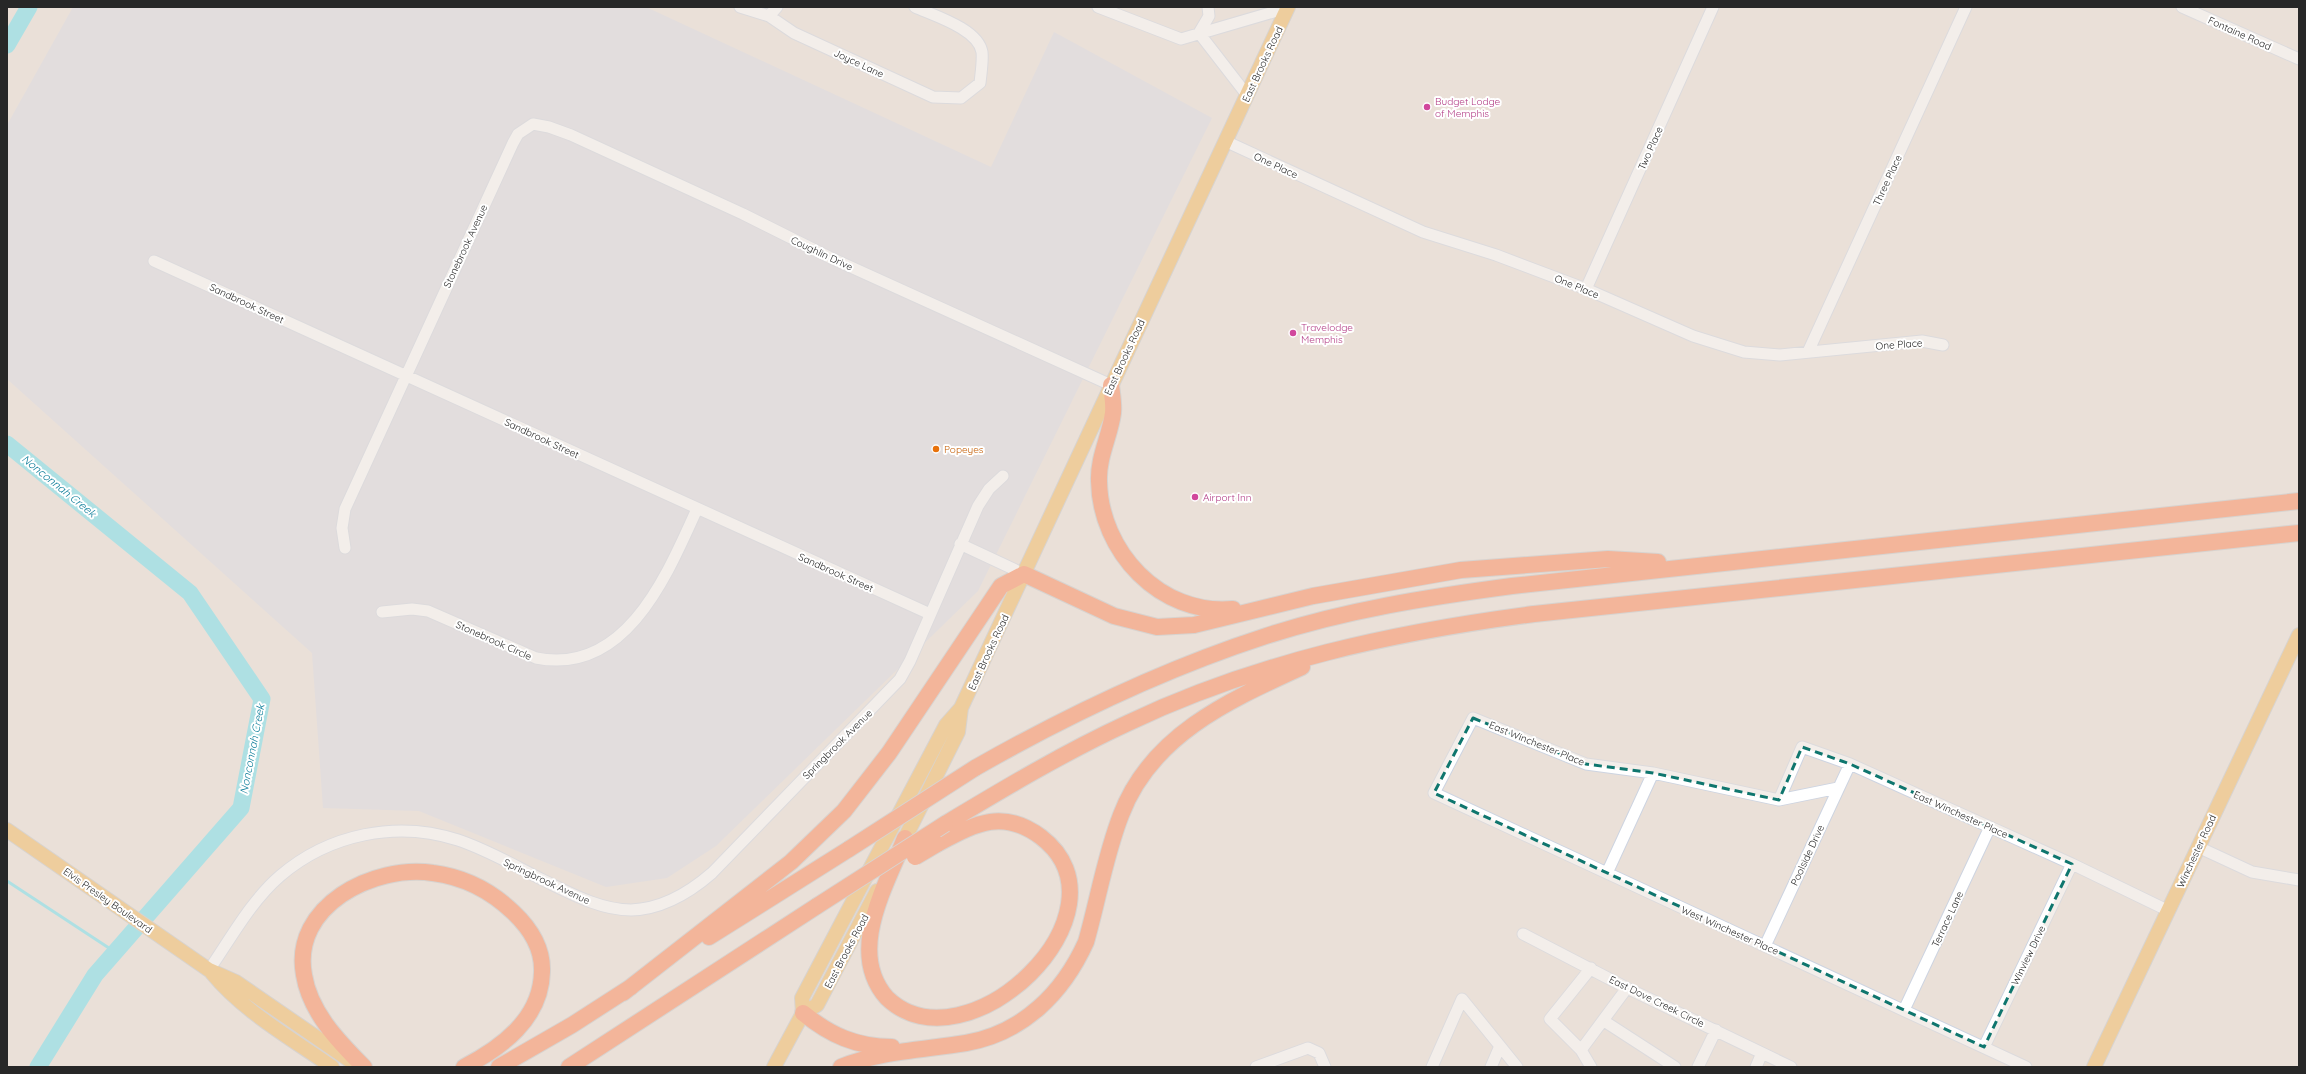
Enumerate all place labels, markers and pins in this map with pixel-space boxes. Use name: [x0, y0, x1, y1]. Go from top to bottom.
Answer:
place label: Budget Lodge of Memphis: [1435, 95, 1501, 120]
marker: Budget Lodge of Memphis: [1422, 102, 1432, 112]
place label: Travelodge Memphis: [1301, 321, 1353, 346]
marker: Travelodge Memphis: [1288, 328, 1298, 338]
place label: Popeyes: [944, 443, 984, 456]
marker: Popeyes: [931, 444, 941, 454]
place label: Airport Inn: [1203, 491, 1252, 504]
marker: Airport Inn: [1190, 492, 1200, 502]

